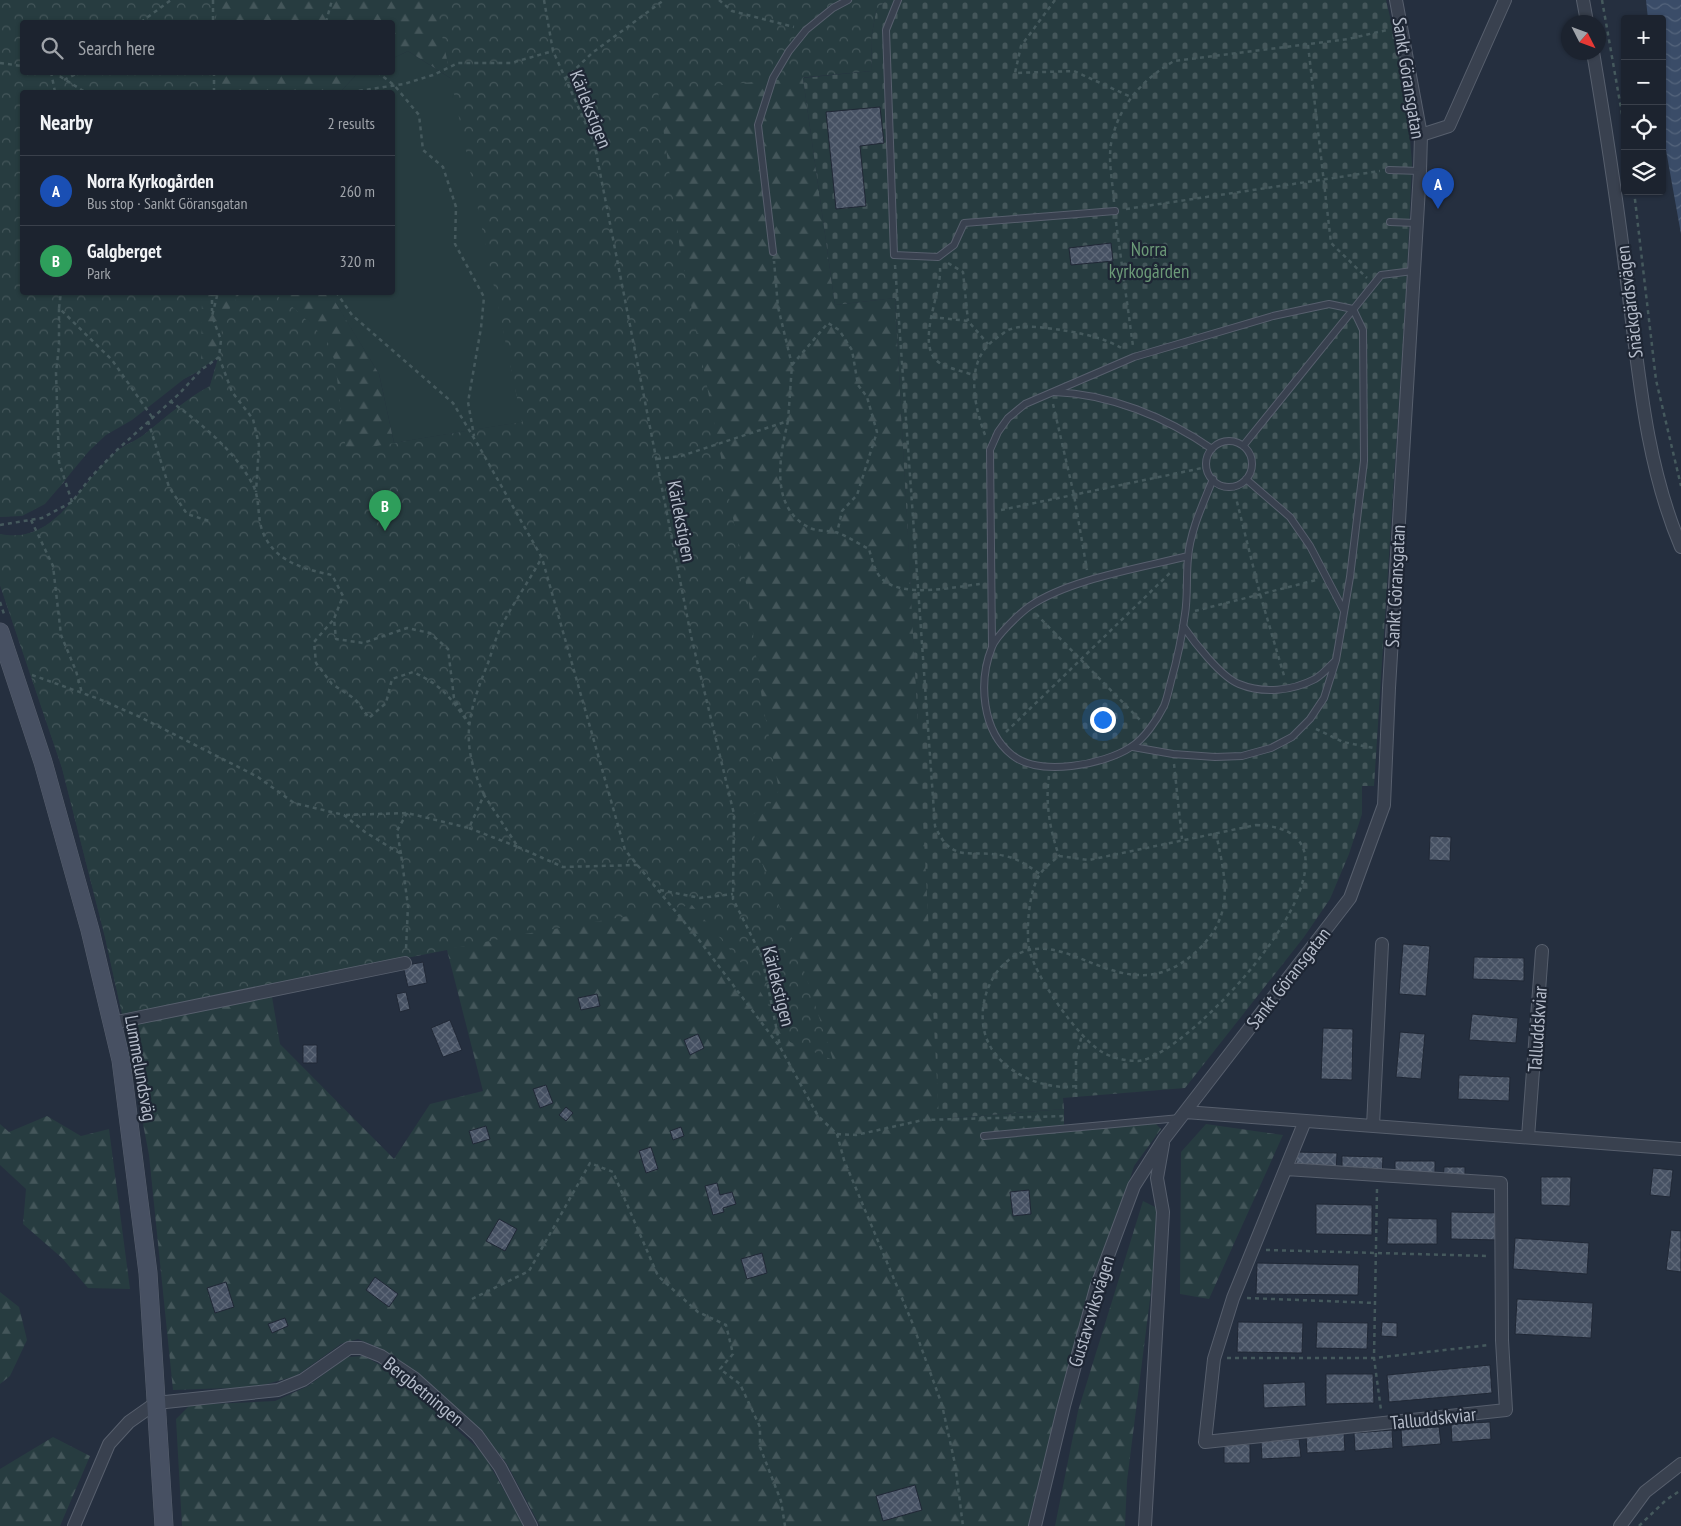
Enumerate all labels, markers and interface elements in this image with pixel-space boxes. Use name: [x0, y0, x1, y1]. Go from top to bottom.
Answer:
street label: Sankt Göransgatan: [1388, 15, 1430, 141]
north arrow: [1561, 15, 1606, 60]
map controls: [1621, 15, 1666, 195]
button: +: [1621, 15, 1666, 60]
search box: [20, 20, 395, 75]
icon: search: [38, 34, 66, 62]
text: Search here: [78, 36, 155, 60]
button: −: [1621, 60, 1666, 105]
street label: Kärlekstigen: [565, 66, 617, 152]
button: locate: [1621, 105, 1666, 150]
text: Nearby: [40, 109, 93, 136]
text: 2 results: [328, 113, 375, 133]
button: layers: [1621, 150, 1666, 195]
pin: A: [1422, 168, 1454, 209]
text: Norra Kyrkogården: [87, 169, 214, 193]
text: A: [52, 181, 60, 201]
text: 260 m: [340, 181, 375, 201]
text: Bus stop · Sankt Göransgatan: [87, 193, 247, 213]
park label: Norra kyrkogården: [1109, 237, 1189, 283]
text: Galgberget: [87, 239, 162, 263]
street label: Snäckgärdsvägen: [1610, 244, 1648, 360]
text: B: [52, 251, 60, 271]
text: 320 m: [340, 251, 375, 271]
text: Park: [87, 263, 111, 283]
street label: Kärlekstigen: [662, 478, 702, 564]
pin: B: [369, 490, 401, 531]
street label: Sankt Göransgatan: [1380, 524, 1410, 648]
your location: [1090, 707, 1116, 733]
street label: Sankt Göransgatan: [1241, 922, 1335, 1034]
street label: Kärlekstigen: [757, 943, 801, 1029]
street label: Talluddskviar: [1522, 984, 1552, 1073]
street label: Lummelundsväg: [120, 1013, 162, 1123]
street label: Gustavsviksvägen: [1063, 1252, 1119, 1370]
street label: Bergbetningen: [379, 1351, 469, 1431]
street label: Talluddskviar: [1389, 1401, 1478, 1434]

